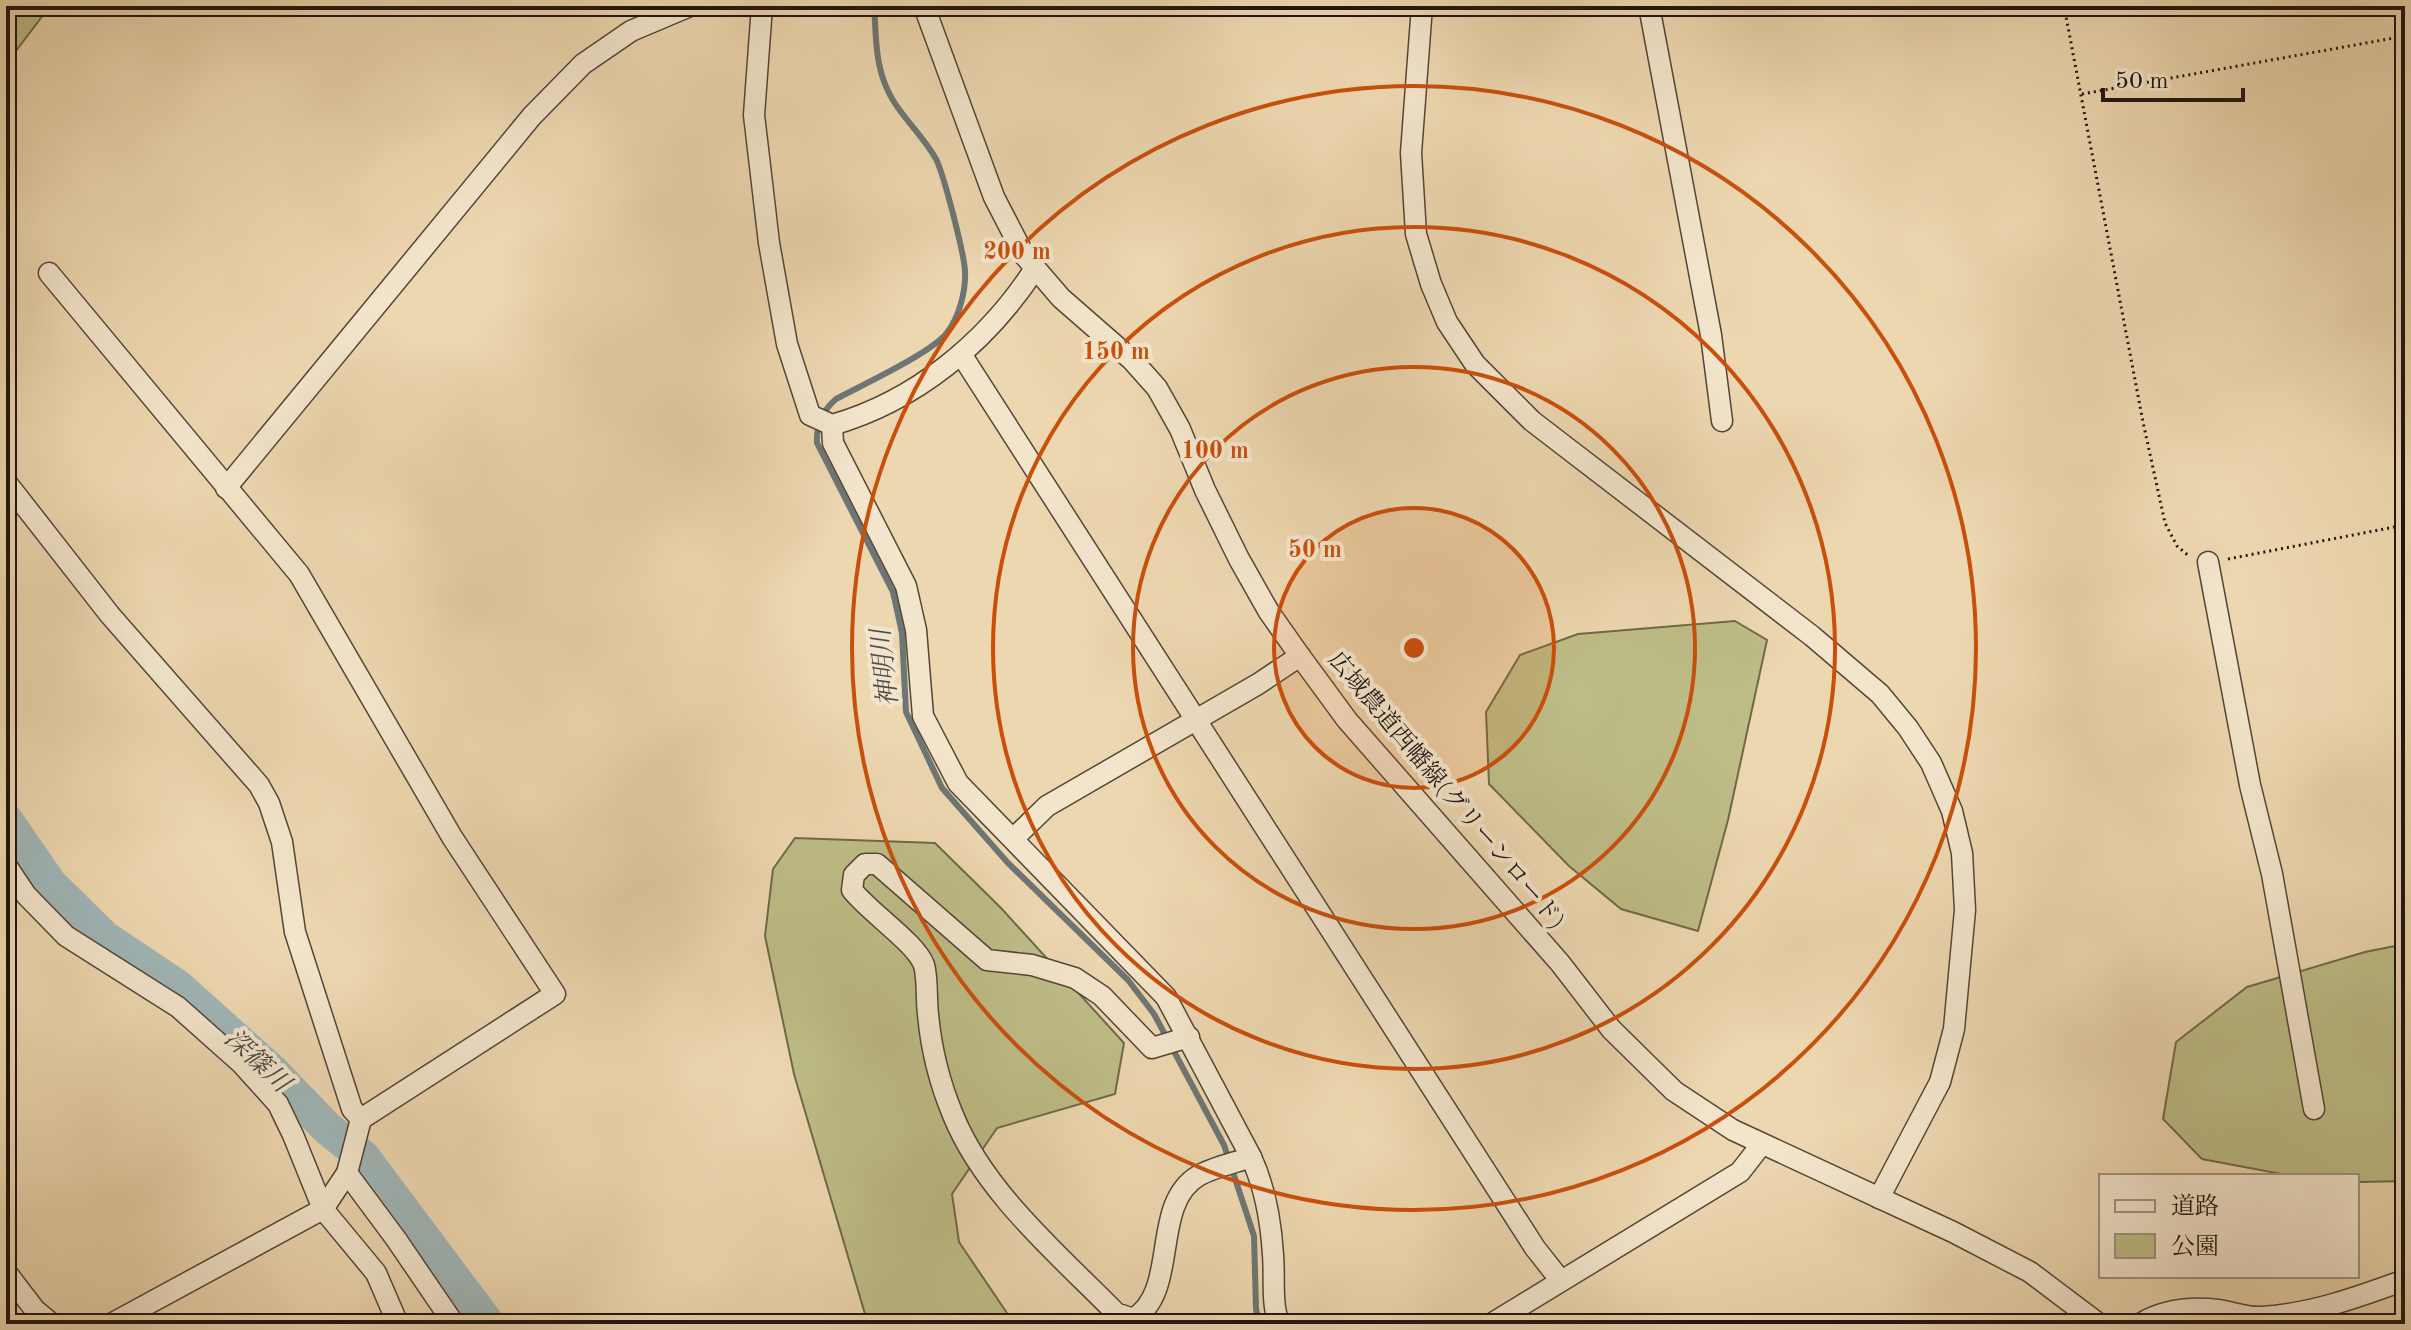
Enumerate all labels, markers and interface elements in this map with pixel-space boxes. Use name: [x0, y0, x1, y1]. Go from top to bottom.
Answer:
scale bar: [2103, 52, 2243, 102]
text: 50 m: [2115, 70, 2169, 94]
text: 200 m: [983, 241, 1051, 265]
text: 150 m: [1082, 340, 1150, 365]
text: 100 m: [1181, 440, 1249, 464]
text: 50 m: [1288, 538, 1342, 563]
water label: 神明川: [867, 625, 903, 708]
centre of rings: [1400, 634, 1428, 662]
street label: 広域農道西幡線(グリーンロード): [1323, 646, 1571, 934]
water label: 深篠川: [219, 1024, 298, 1100]
legend: [2099, 1174, 2359, 1278]
text: 道路: [2171, 1193, 2219, 1220]
text: 公園: [2171, 1234, 2219, 1260]

